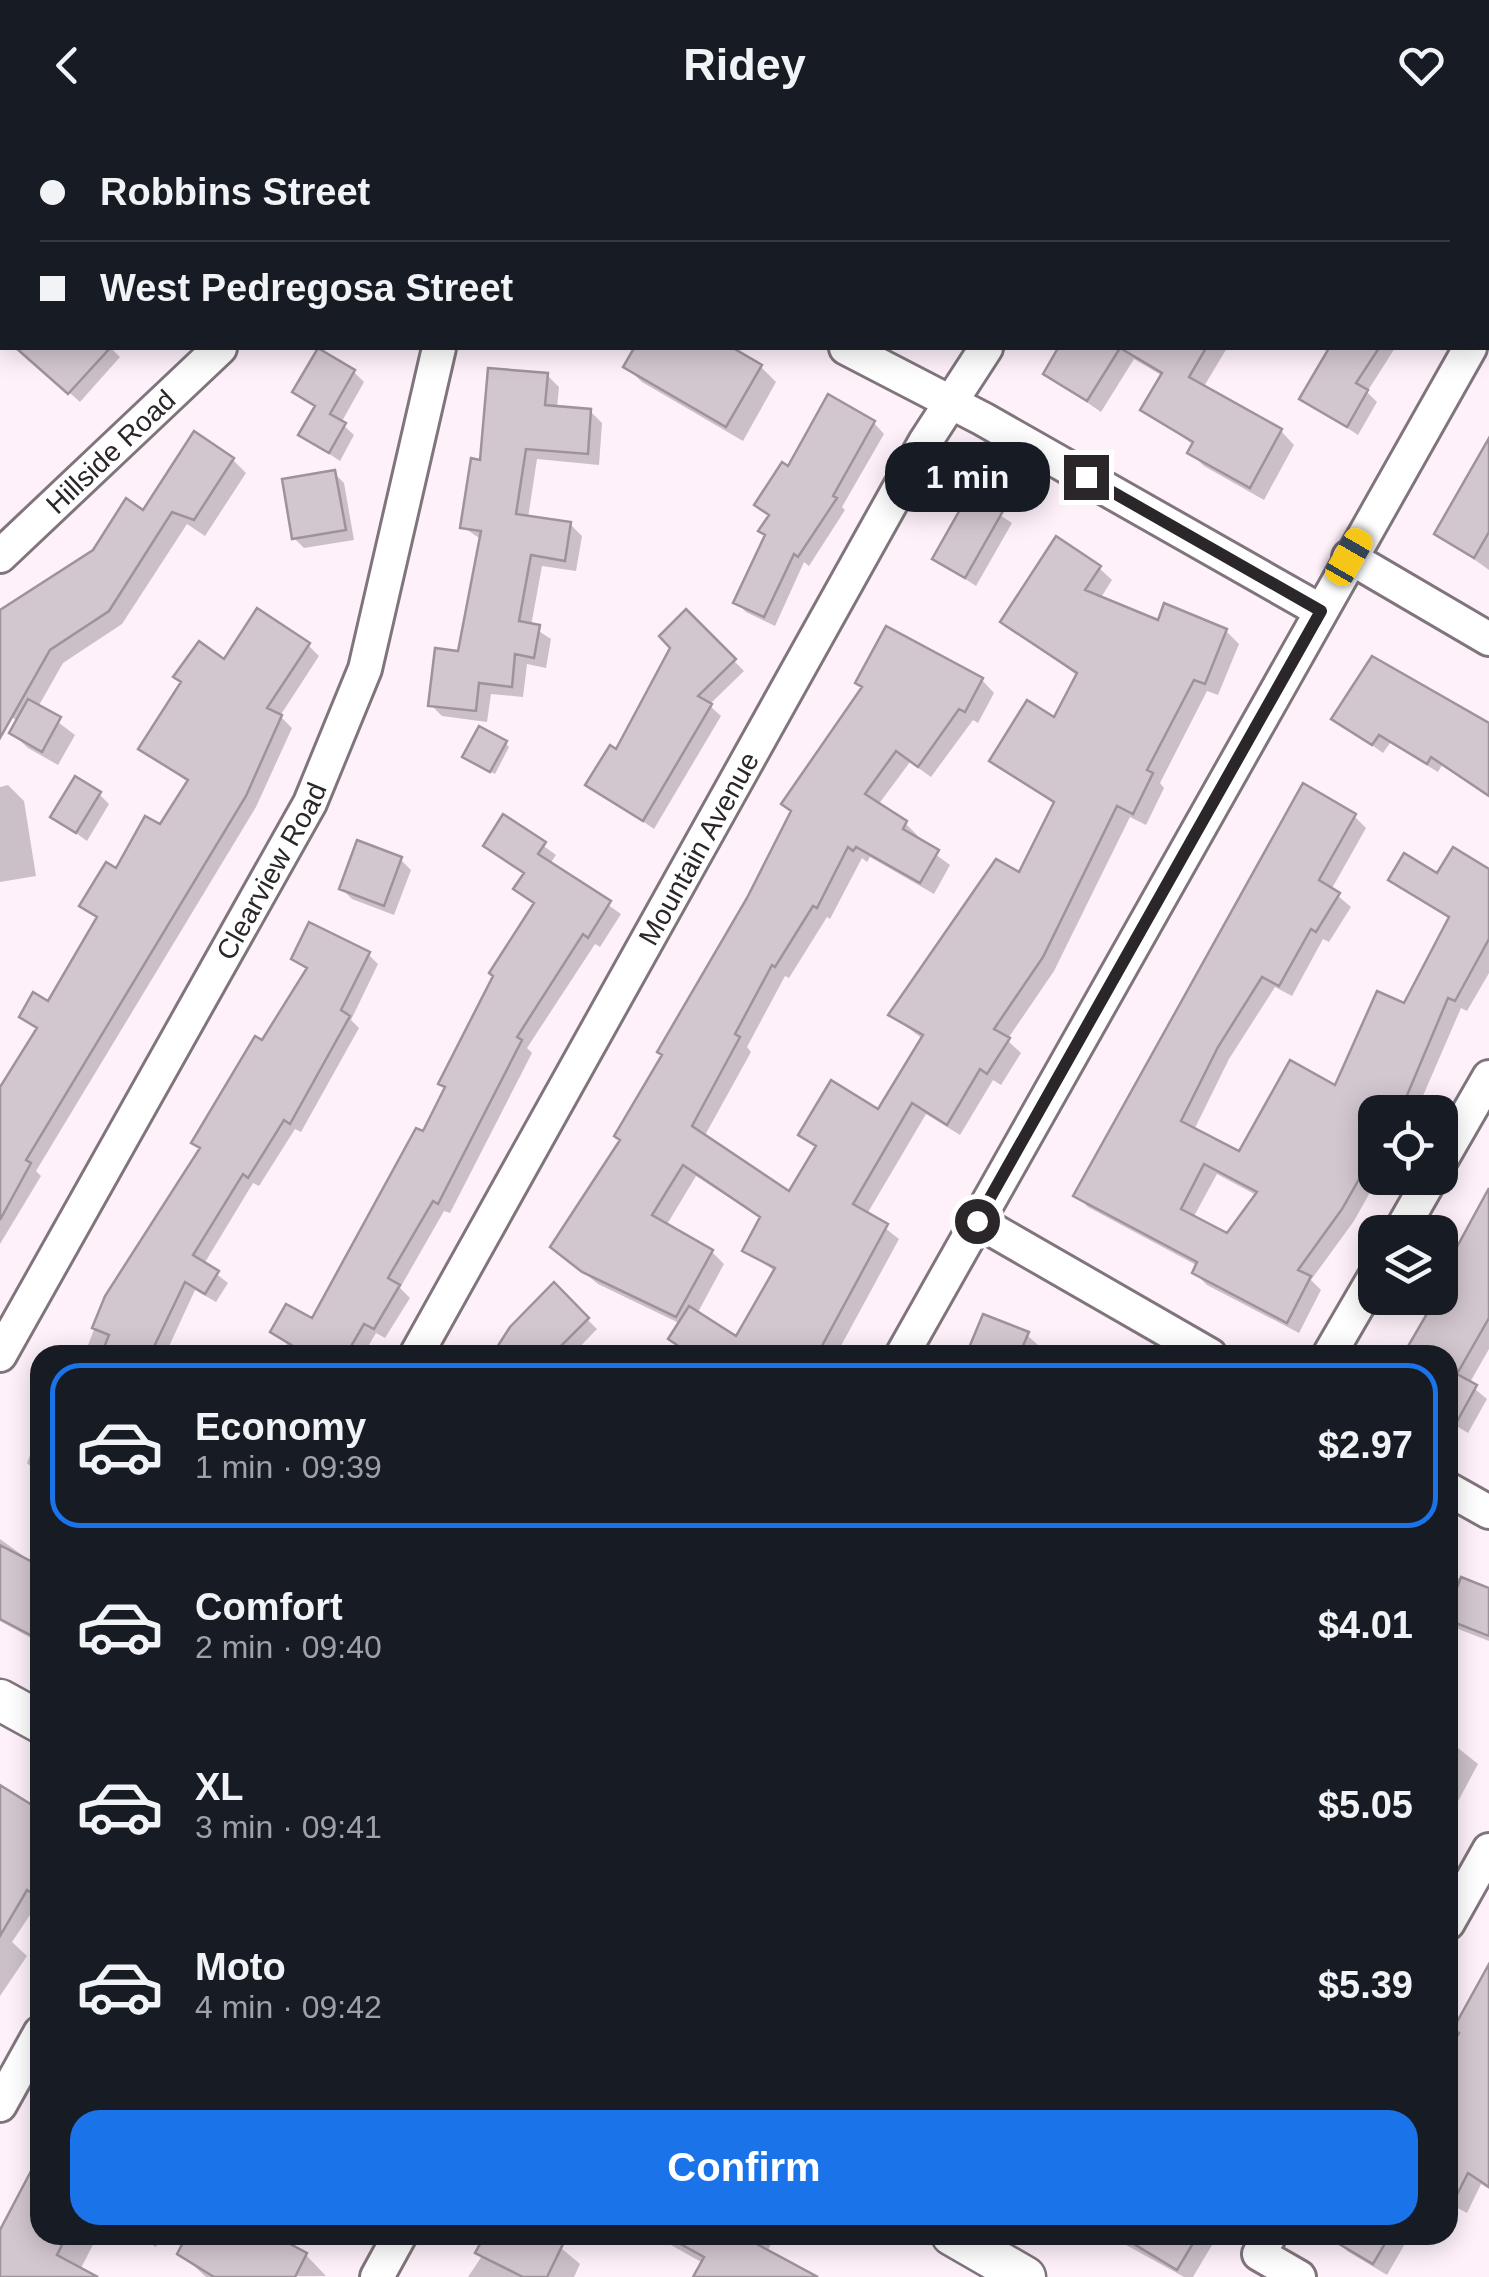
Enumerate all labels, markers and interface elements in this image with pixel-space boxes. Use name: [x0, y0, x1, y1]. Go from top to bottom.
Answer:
icon: back: [40, 38, 95, 93]
icon: heart: [1394, 38, 1449, 93]
text: Ridey: [683, 39, 806, 90]
text: Robbins Street: [100, 171, 370, 213]
text: West Pedregosa Street: [100, 267, 513, 309]
street label: Hillside Road: [40, 384, 181, 520]
callout: 1 min: [886, 442, 1051, 512]
route end: [1064, 455, 1109, 500]
text: 1 min: [926, 459, 1009, 495]
car: [1321, 524, 1377, 590]
street label: Mountain Avenue: [633, 747, 765, 951]
street label: Clearview Road: [210, 778, 333, 965]
map controls: [1358, 1095, 1458, 1315]
button: locate: [1358, 1095, 1458, 1195]
route start: [955, 1199, 1000, 1244]
button: layers: [1358, 1215, 1458, 1315]
icon: car: [75, 1401, 165, 1491]
text: Economy: [195, 1406, 366, 1448]
text: $2.97: [1318, 1424, 1413, 1466]
text: 1 min · 09:39: [195, 1449, 382, 1485]
icon: car: [75, 1581, 165, 1671]
text: Comfort: [195, 1586, 343, 1628]
text: $4.01: [1318, 1604, 1413, 1646]
text: 2 min · 09:40: [195, 1629, 382, 1665]
icon: car: [75, 1761, 165, 1851]
text: XL: [195, 1766, 244, 1808]
text: $5.05: [1318, 1784, 1413, 1826]
text: 3 min · 09:41: [195, 1809, 382, 1845]
icon: car: [75, 1941, 165, 2031]
text: Moto: [195, 1946, 286, 1988]
text: $5.39: [1318, 1964, 1413, 2006]
text: 4 min · 09:42: [195, 1989, 382, 2025]
button: Confirm: [70, 2110, 1418, 2225]

